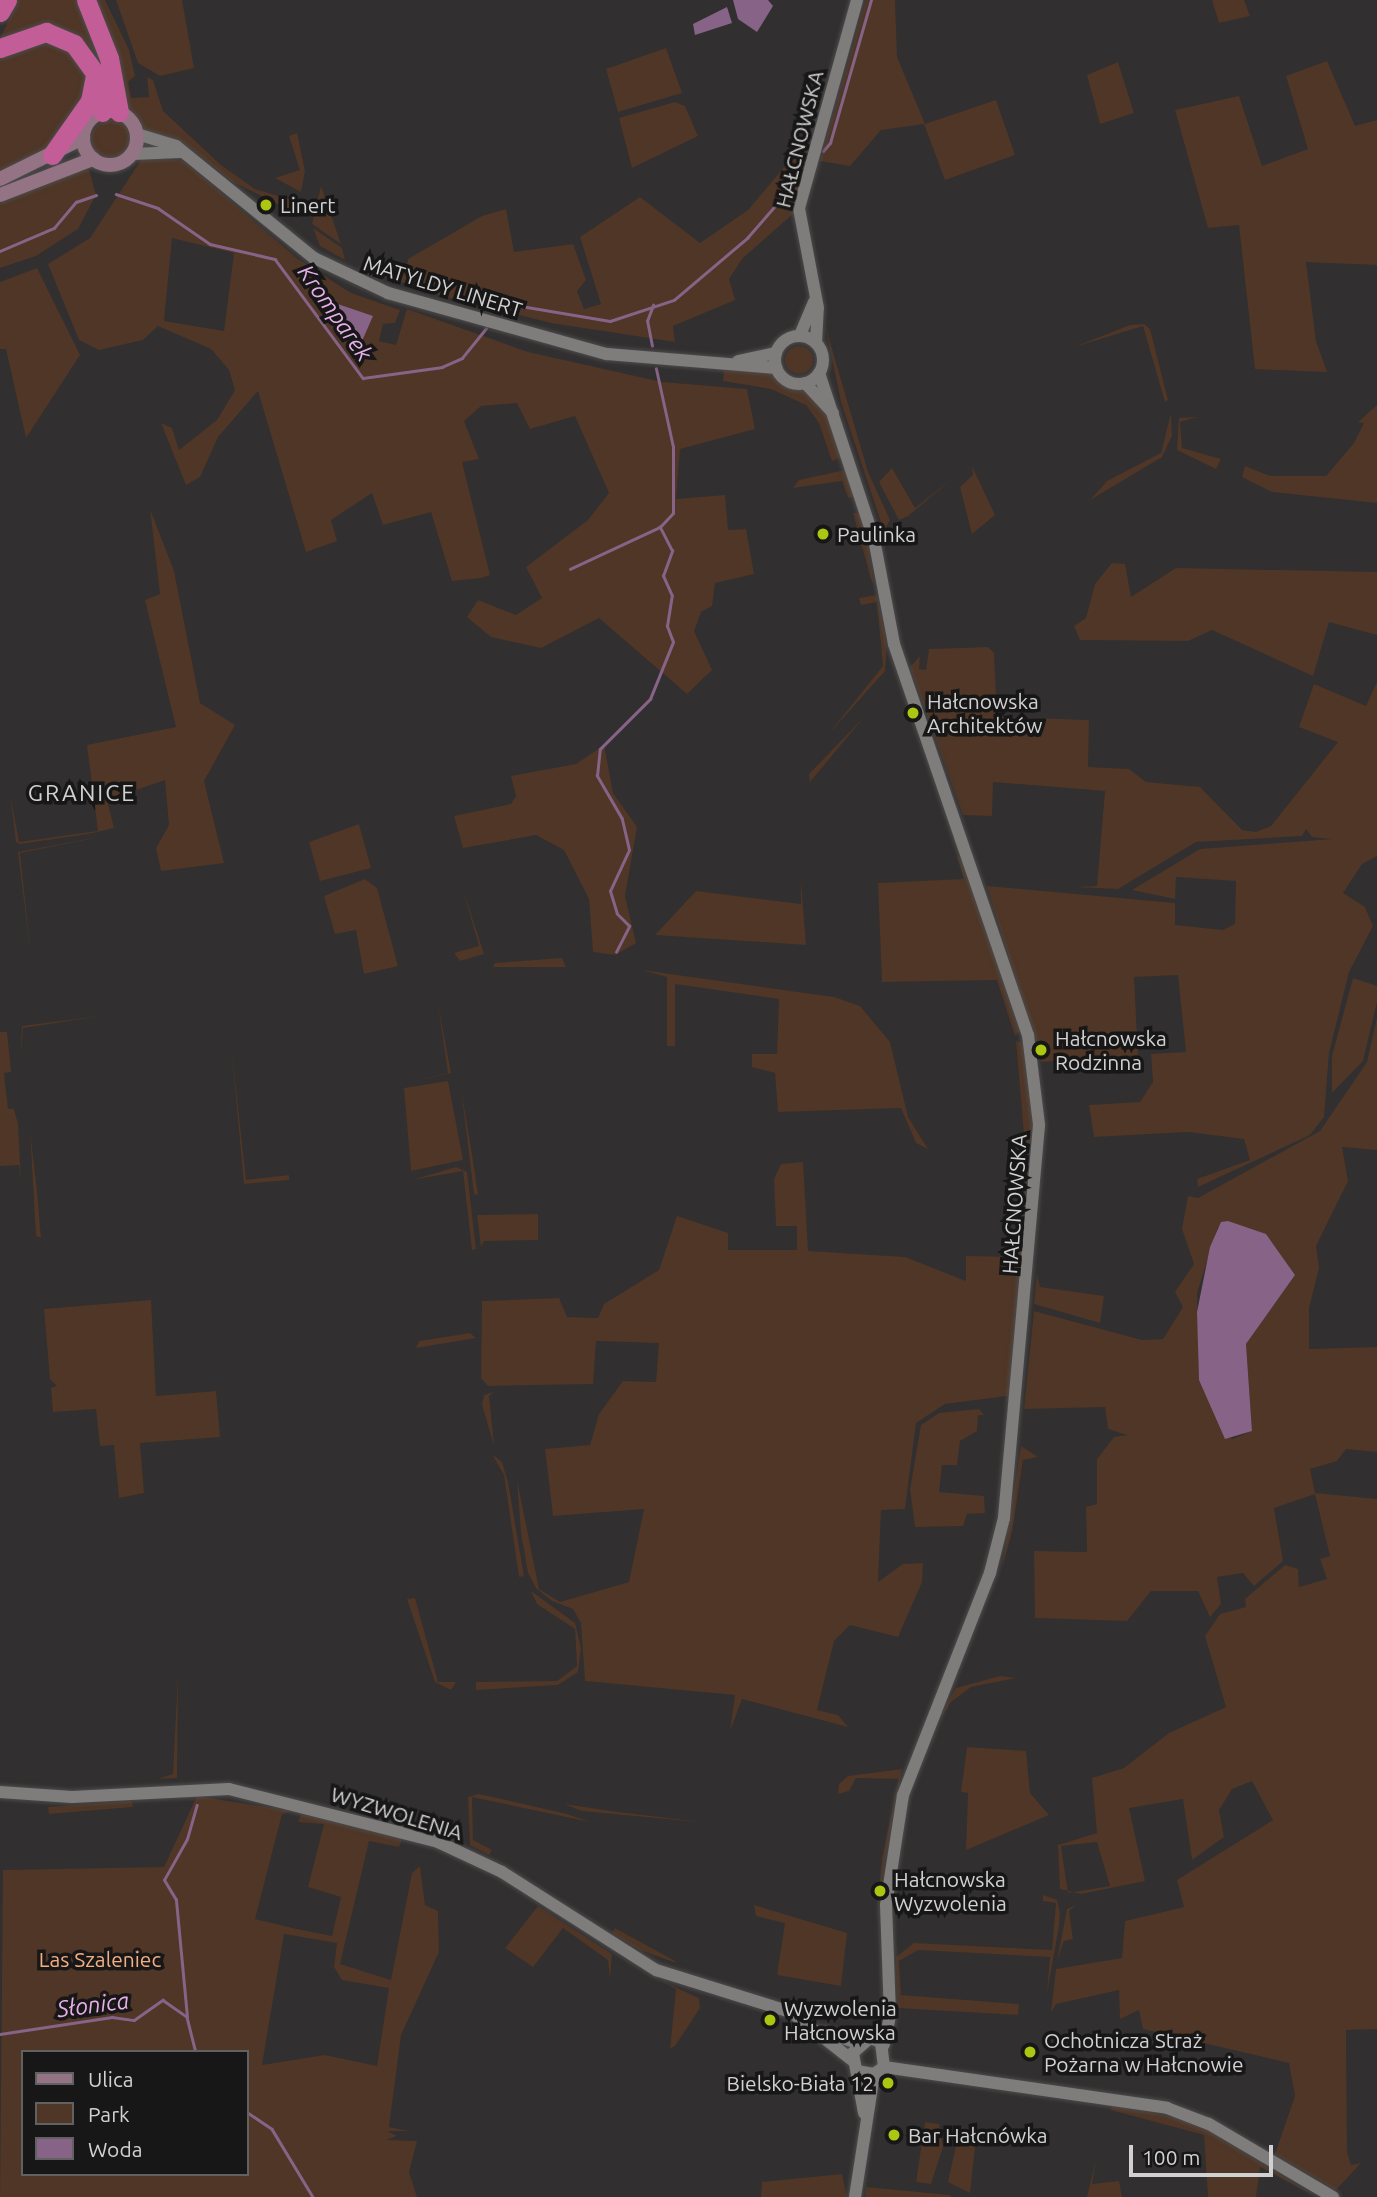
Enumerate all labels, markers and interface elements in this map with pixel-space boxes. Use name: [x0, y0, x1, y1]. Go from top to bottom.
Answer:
street label: HAŁCNOWSKA: [770, 68, 828, 210]
place label: Linert: [280, 192, 336, 218]
marker: Linert: [258, 197, 274, 213]
street label: MATYLDY LINERT: [361, 250, 525, 322]
water label: Kromparek: [292, 259, 378, 367]
place label: Paulinka: [837, 521, 916, 547]
marker: Paulinka: [815, 526, 831, 542]
place label: Hałcnowska Architektów: [927, 688, 1043, 738]
marker: Hałcnowska Architektów: [905, 705, 921, 721]
district label: GRANICE: [29, 779, 135, 807]
place label: Hałcnowska Rodzinna: [1055, 1025, 1167, 1075]
marker: Hałcnowska Rodzinna: [1033, 1042, 1049, 1058]
street label: HAŁCNOWSKA: [997, 1133, 1031, 1275]
street label: WYZWOLENIA: [328, 1781, 466, 1845]
place label: Hałcnowska Wyzwolenia: [894, 1866, 1007, 1916]
marker: Hałcnowska Wyzwolenia: [872, 1883, 888, 1899]
park label: Las Szaleniec: [39, 1946, 161, 1972]
water label: Słonica: [55, 1987, 131, 2023]
place label: Wyzwolenia Hałcnowska: [784, 1995, 897, 2045]
marker: Wyzwolenia Hałcnowska: [762, 2012, 778, 2028]
place label: Ochotnicza Straż Pożarna w Hałcnowie: [1044, 2027, 1244, 2077]
marker: Ochotnicza Straż Pożarna w Hałcnowie: [1022, 2044, 1038, 2060]
legend: [21, 2050, 248, 2176]
text: Ulica: [88, 2067, 133, 2091]
place label: Bielsko-Biała 12: [727, 2070, 874, 2096]
marker: Bielsko-Biała 12: [880, 2075, 896, 2091]
text: Park: [88, 2102, 130, 2126]
place label: Bar Hałcnówka: [908, 2122, 1048, 2148]
marker: Bar Hałcnówka: [886, 2127, 902, 2143]
scale bar: [1132, 2130, 1276, 2174]
text: Woda: [88, 2137, 142, 2161]
text: 100 m: [1142, 2145, 1200, 2169]

